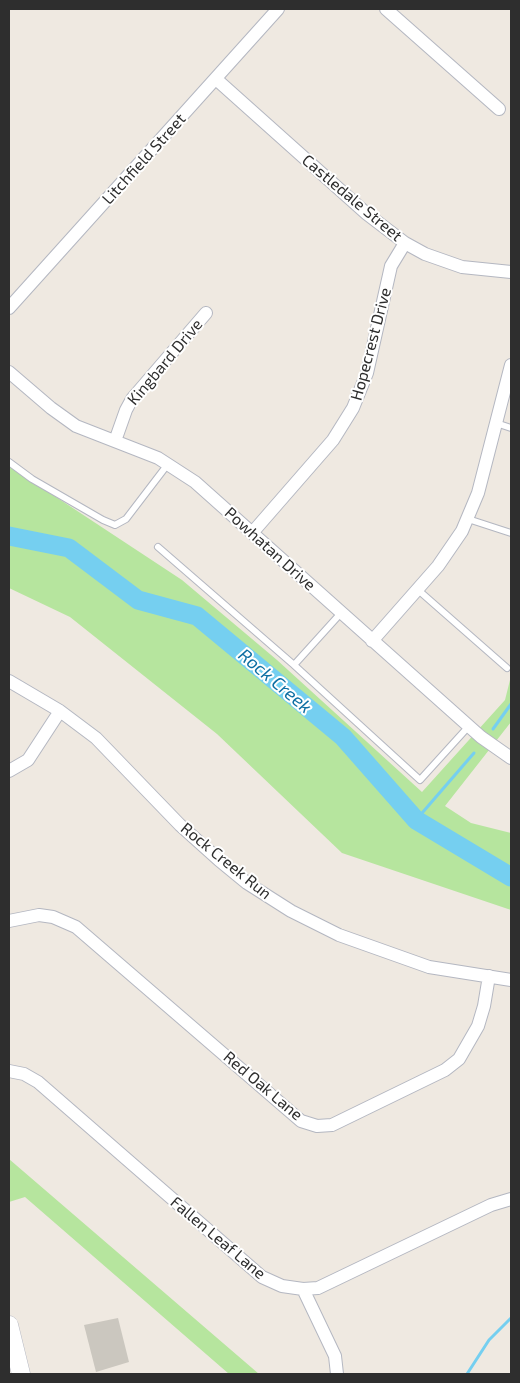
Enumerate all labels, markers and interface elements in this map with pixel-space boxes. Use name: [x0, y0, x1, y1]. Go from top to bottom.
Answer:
street label: Litchfield Street: [98, 110, 190, 208]
street label: Castledale Street: [298, 151, 406, 245]
street label: Hopecrest Drive: [347, 285, 395, 403]
street label: Kingbard Drive: [123, 315, 207, 409]
street label: Powhatan Drive: [221, 503, 319, 595]
water label: Rock Creek: [234, 644, 316, 718]
street label: Rock Creek Run: [177, 819, 275, 903]
street label: Red Oak Lane: [220, 1047, 306, 1125]
street label: Fallen Leaf Lane: [167, 1193, 269, 1283]

